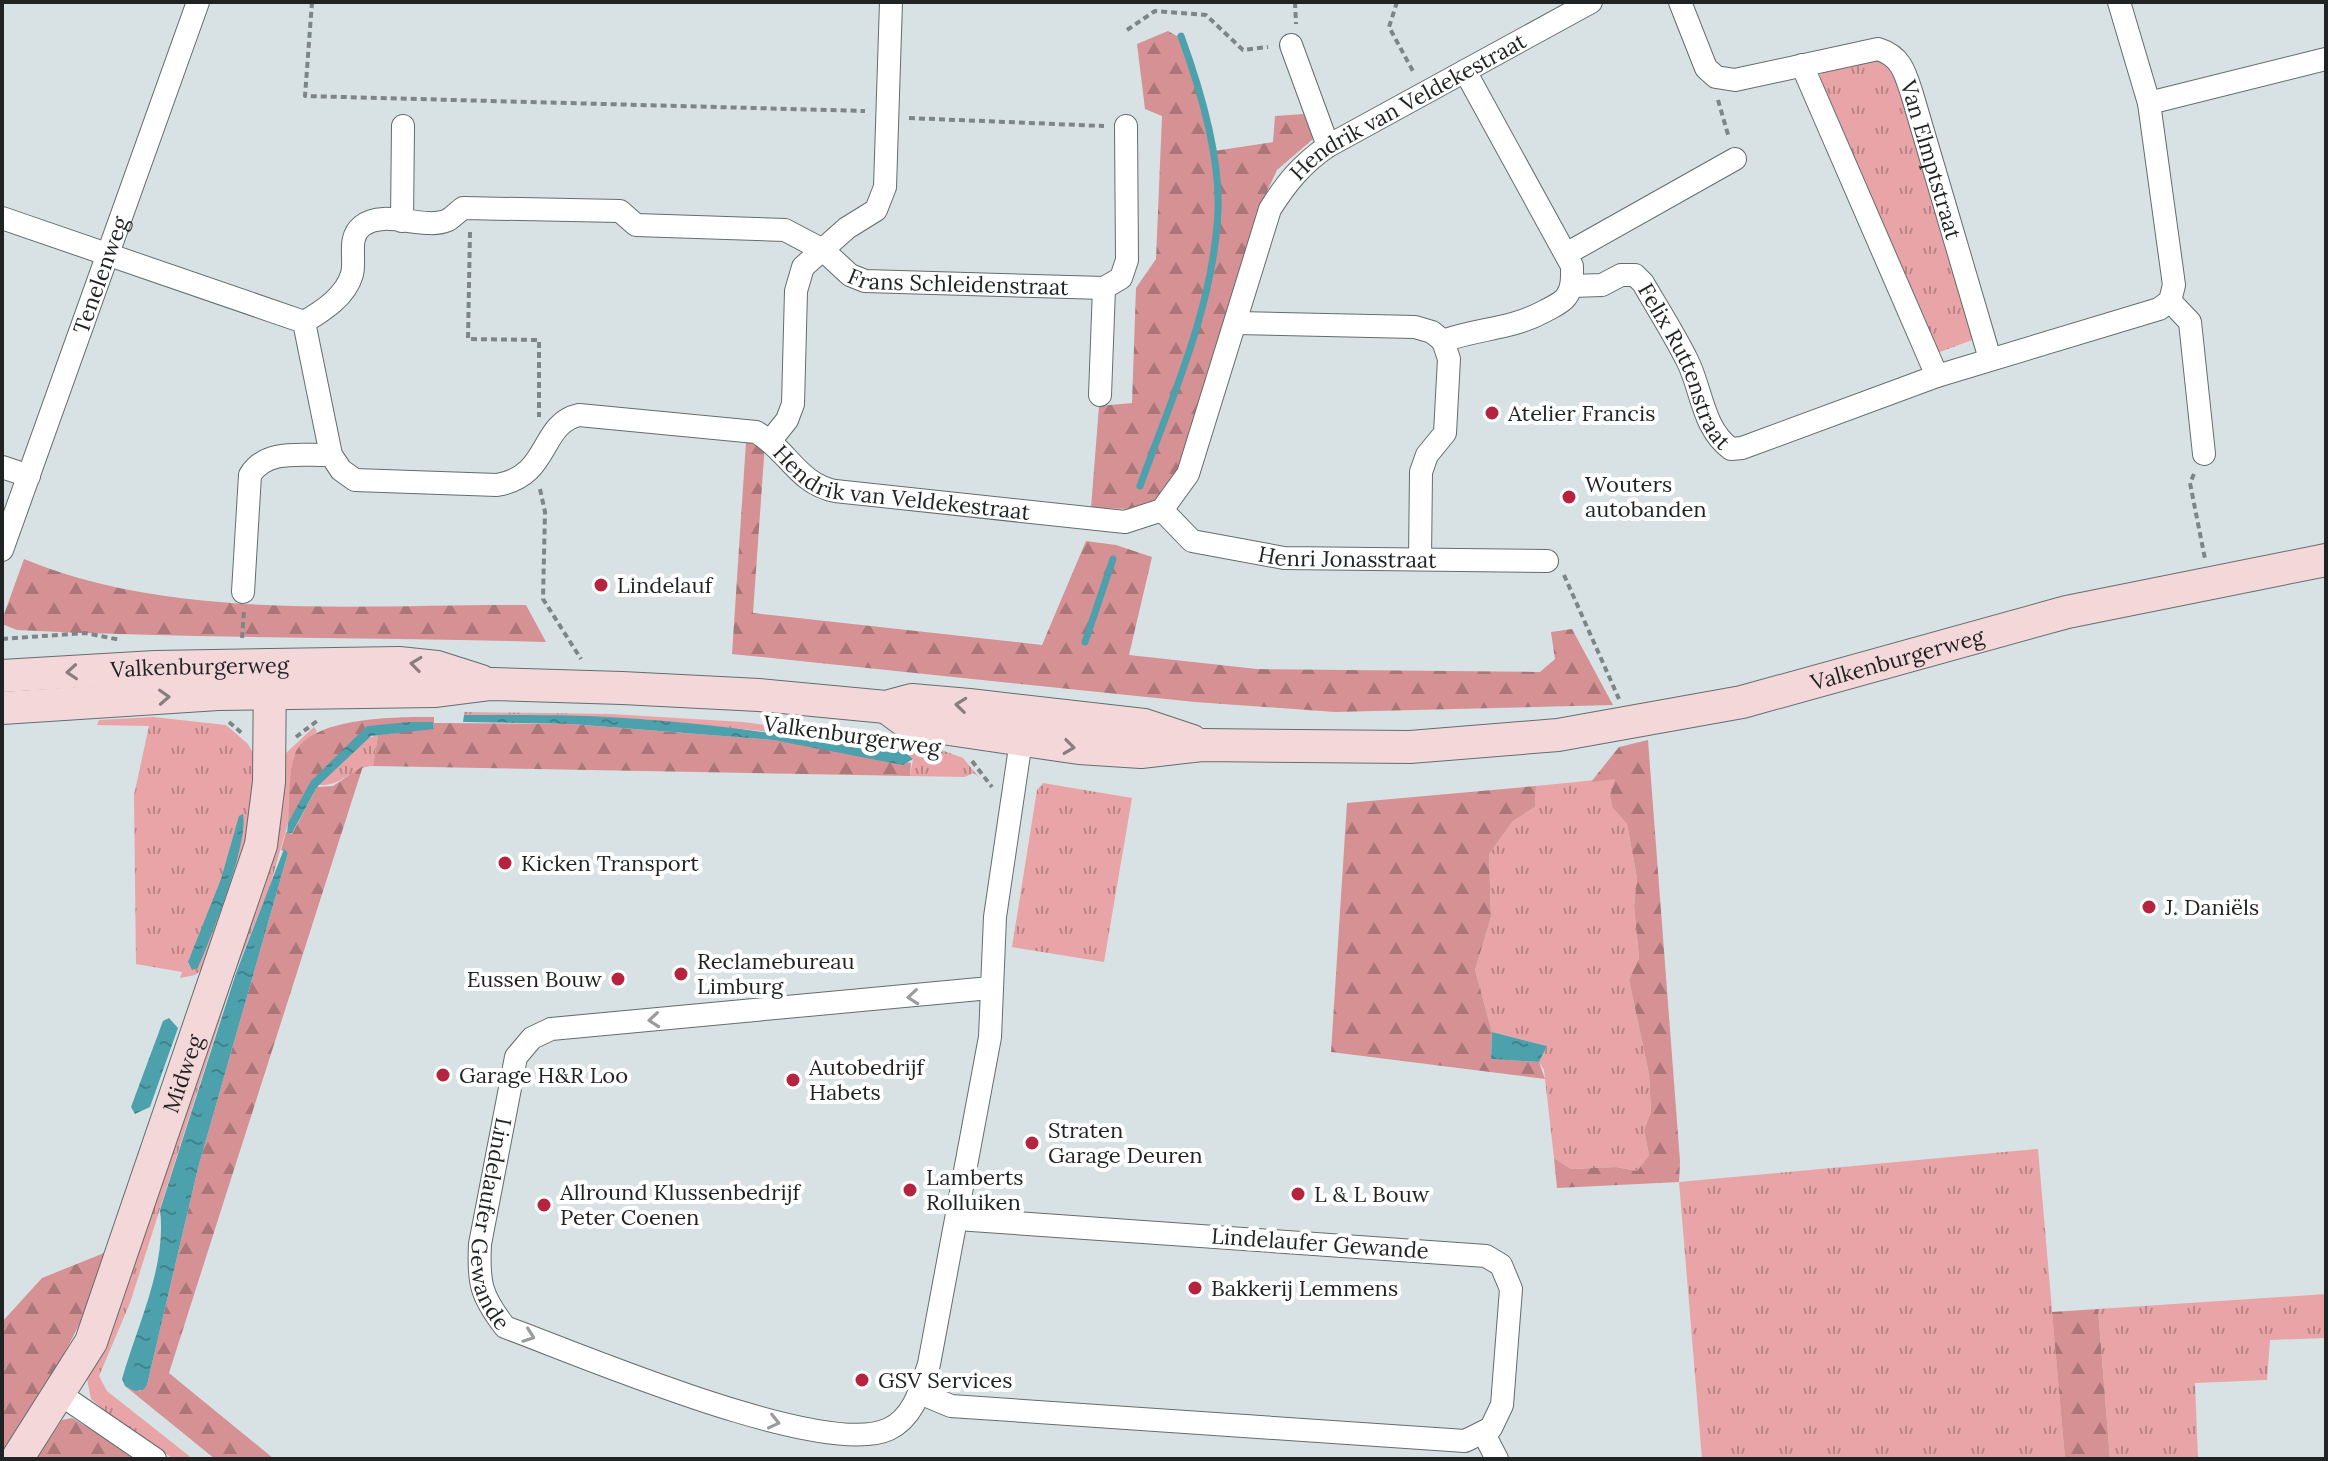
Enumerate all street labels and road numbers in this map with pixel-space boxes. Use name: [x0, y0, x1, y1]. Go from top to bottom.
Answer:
street label: Hendrik van Veldekestraat: [1283, 26, 1531, 186]
street label: Van Elmptstraat: [1894, 76, 1968, 243]
street label: Tenelenweg: [67, 212, 134, 338]
street label: Frans Schleidenstraat: [844, 262, 1069, 301]
street label: Felix Ruttenstraat: [1632, 278, 1737, 456]
street label: Hendrik van Veldekestraat: [767, 439, 1032, 526]
street label: Henri Jonasstraat: [1256, 540, 1437, 574]
street label: Valkenburgerweg: [1806, 621, 1988, 697]
street label: Valkenburgerweg: [109, 651, 290, 684]
street label: Valkenburgerweg: [761, 709, 943, 761]
street label: Midweg: [156, 1030, 209, 1117]
street label: Lindelaufer Gewande: [465, 1115, 518, 1336]
street label: Lindelaufer Gewande: [1210, 1221, 1430, 1265]

